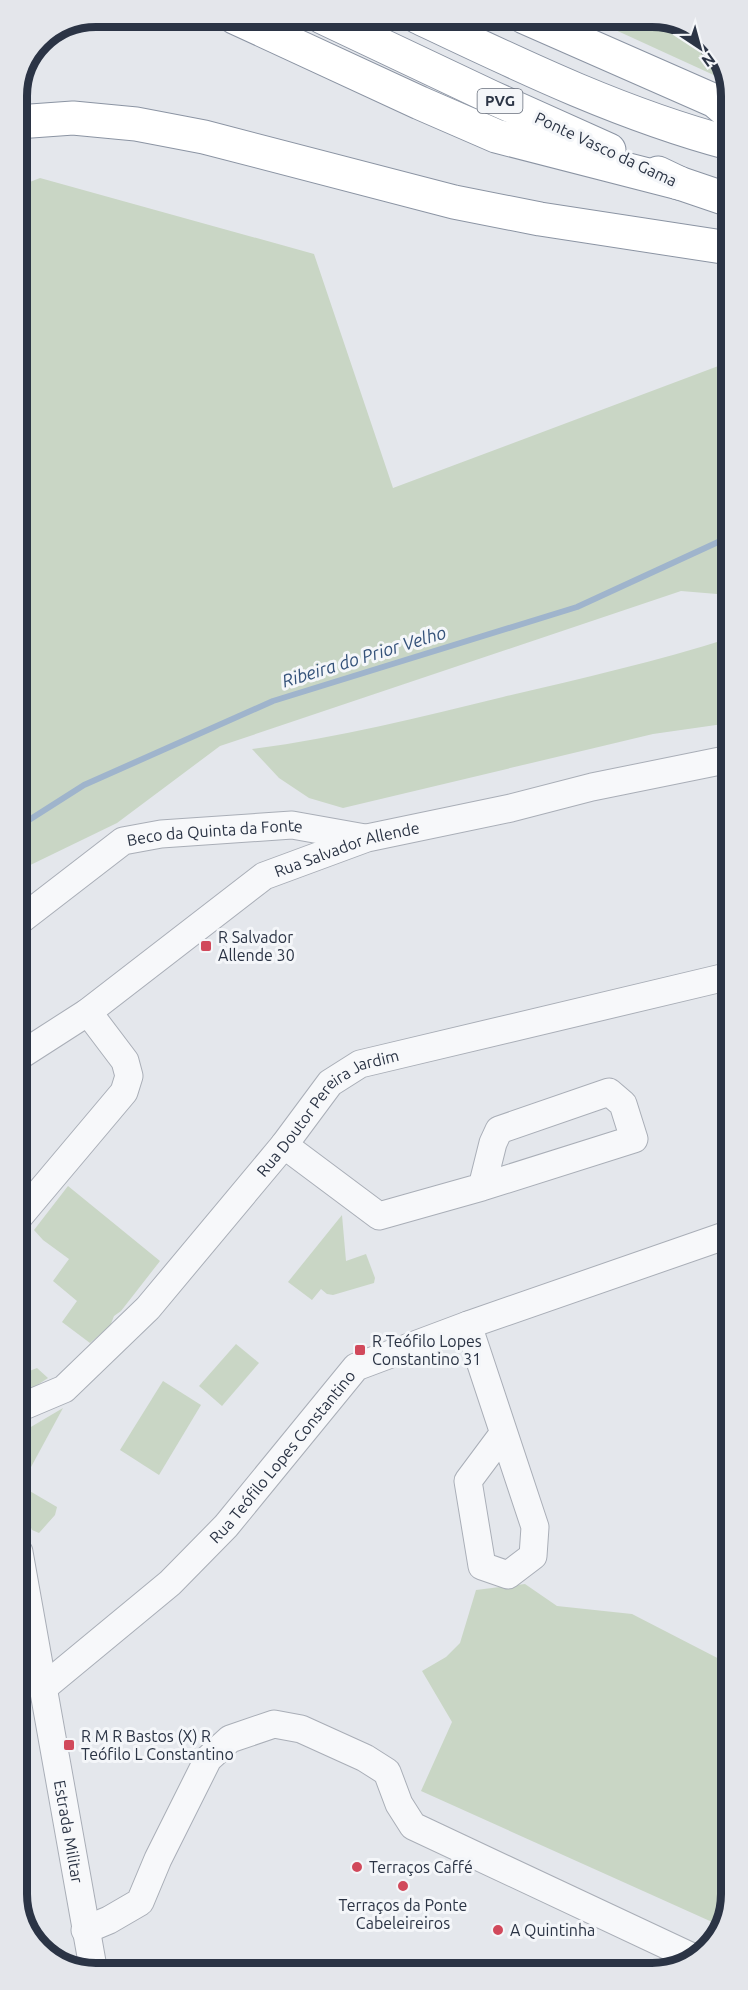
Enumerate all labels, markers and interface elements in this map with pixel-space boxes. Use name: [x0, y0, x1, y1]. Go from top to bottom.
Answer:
north arrow: [670, 18, 730, 78]
text: N: [699, 49, 719, 71]
road number: PVG: [478, 89, 522, 113]
street label: Ponte Vasco da Gama: [532, 108, 680, 190]
water label: Ribeira do Prior Velho: [279, 621, 448, 691]
street label: Beco da Quinta da Fonte: [125, 816, 304, 849]
street label: Rua Salvador Allende: [272, 818, 421, 880]
place label: R Salvador Allende 30: [218, 928, 295, 964]
marker: R Salvador Allende 30: [199, 939, 213, 953]
street label: Rua Doutor Pereira Jardim: [253, 1046, 401, 1180]
place label: R Teófilo Lopes Constantino 31: [372, 1332, 482, 1368]
marker: R Teófilo Lopes Constantino 31: [353, 1343, 367, 1357]
street label: Rua Teófilo Lopes Constantino: [206, 1367, 359, 1547]
place label: R M R Bastos (X) R Teófilo L Constantino: [81, 1727, 234, 1763]
marker: R M R Bastos (X) R Teófilo L Constantino: [62, 1738, 76, 1752]
street label: Estrada Militar: [51, 1779, 87, 1885]
place label: Terraços Caffé: [369, 1858, 473, 1876]
marker: Terraços Caffé: [350, 1860, 364, 1874]
marker: Terraços da Ponte Cabeleireiros: [396, 1879, 410, 1893]
place label: Terraços da Ponte Cabeleireiros: [339, 1896, 467, 1932]
place label: A Quintinha: [510, 1921, 595, 1939]
marker: A Quintinha: [491, 1923, 505, 1937]

